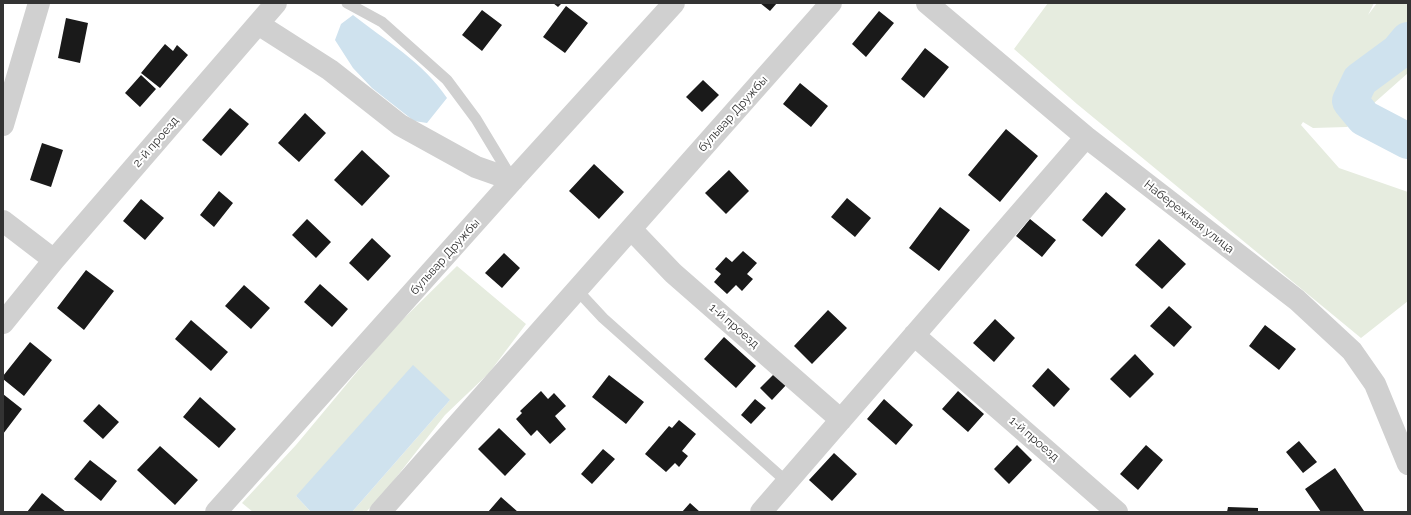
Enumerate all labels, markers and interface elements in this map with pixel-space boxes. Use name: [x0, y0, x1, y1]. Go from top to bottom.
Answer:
street label: бульвар Дружбы: [695, 73, 771, 155]
street label: 2-й проезд: [130, 114, 182, 170]
street label: Набережная улица: [1141, 177, 1237, 257]
street label: бульвар Дружбы: [407, 216, 483, 298]
street label: 1-й проезд: [706, 301, 762, 351]
street label: 1-й проезд: [1006, 414, 1062, 464]

